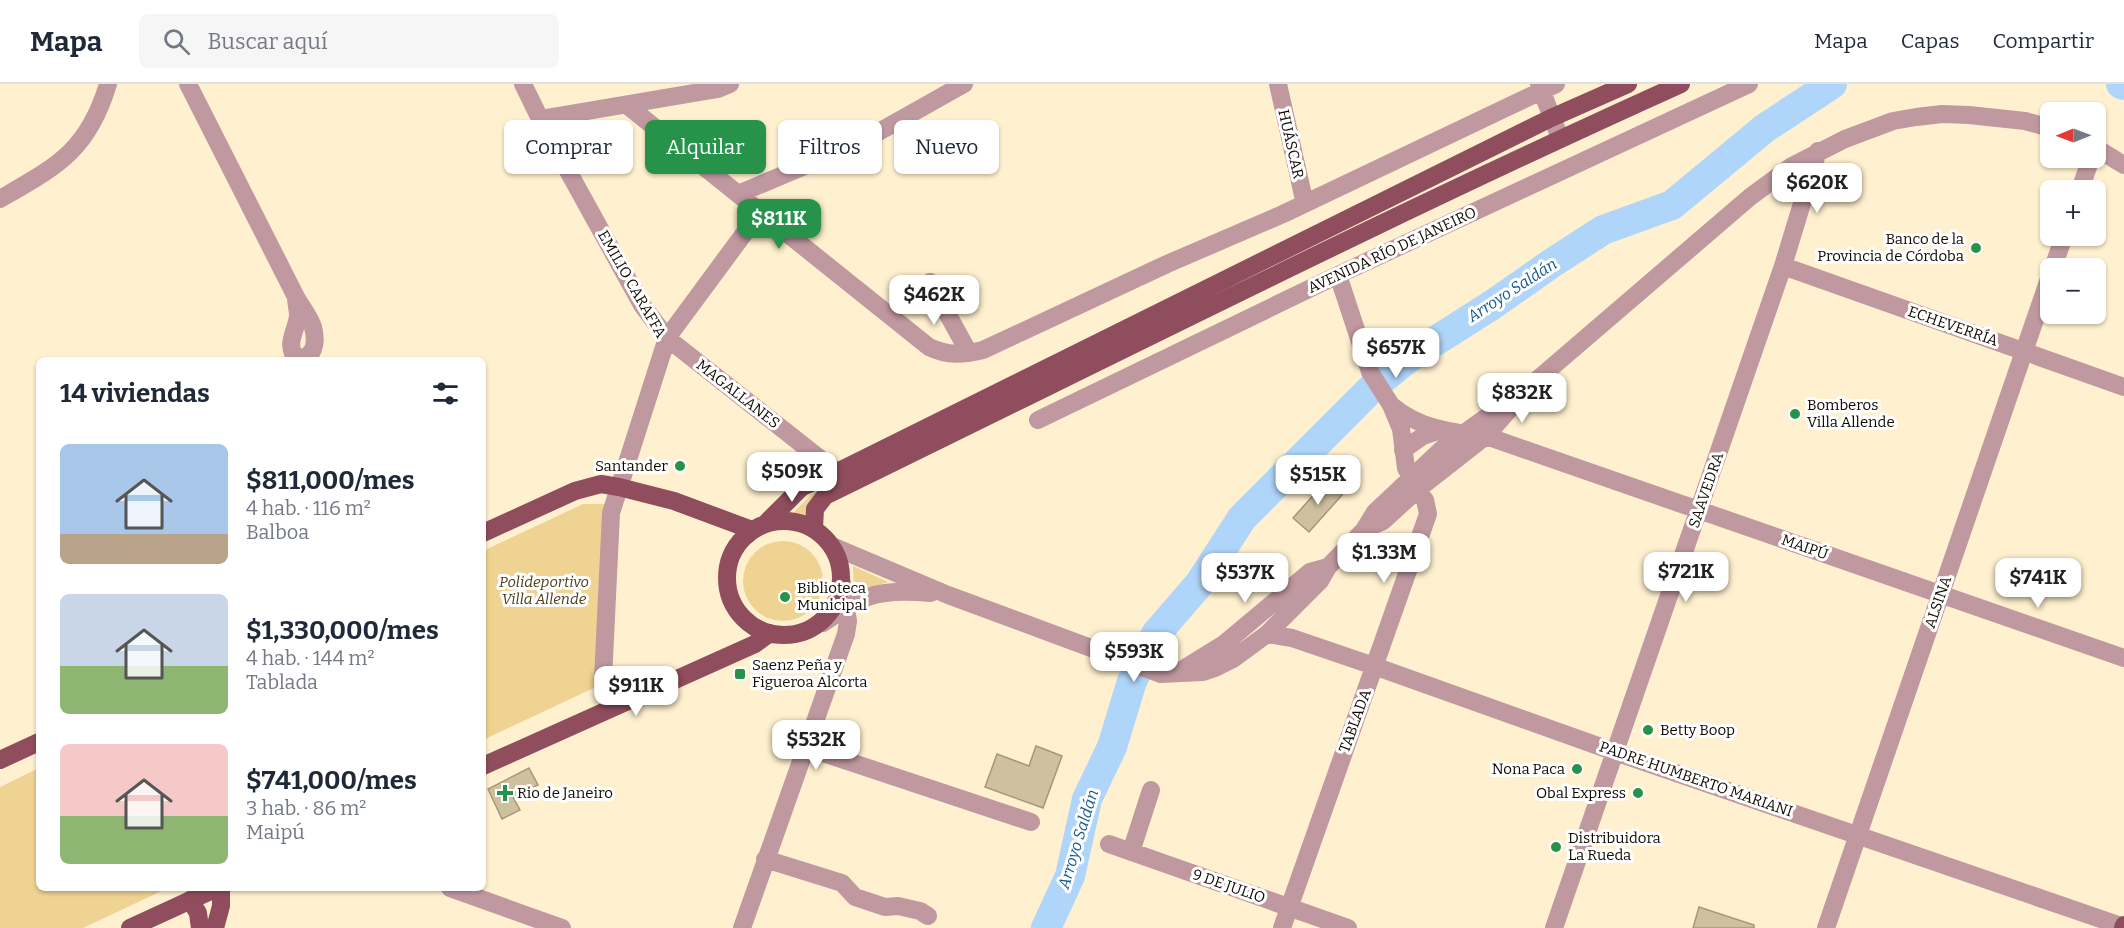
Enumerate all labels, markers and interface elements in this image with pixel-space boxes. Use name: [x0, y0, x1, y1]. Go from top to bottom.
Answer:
search box: [139, 14, 559, 68]
text: Mapa: [30, 25, 103, 58]
icon: search: [160, 25, 193, 58]
text: Buscar aquí: [208, 28, 327, 55]
text: Mapa: [1814, 28, 1868, 54]
text: Capas: [1901, 28, 1959, 54]
text: Compartir: [1992, 28, 2094, 54]
north arrow: [2040, 102, 2106, 168]
map controls: [2040, 102, 2106, 324]
street label: HUÁSCAR: [1274, 108, 1308, 181]
chip: Comprar: [504, 120, 633, 174]
chip: Alquilar: [645, 120, 766, 174]
chip: Filtros: [778, 120, 882, 174]
chip: Nuevo: [894, 120, 999, 174]
pin: $620K: [1775, 163, 1859, 214]
text: $620K: [1786, 170, 1848, 194]
button: +: [2040, 180, 2106, 246]
pin: $811K: [737, 199, 821, 250]
street label: AVENIDA RÍO DE JANEIRO: [1305, 203, 1479, 297]
text: $811K: [751, 206, 807, 230]
street label: EMILIO CARAFFA: [594, 227, 670, 341]
place label: Banco de la Provincia de Córdoba: [1817, 230, 1964, 265]
marker: Banco de la Provincia de Córdoba: [1969, 241, 1983, 255]
water label: Arroyo Saldán: [1463, 254, 1560, 326]
button: −: [2040, 258, 2106, 324]
pin: $462K: [892, 275, 976, 326]
text: $462K: [903, 282, 965, 306]
street label: ECHEVERRÍA: [1906, 302, 2001, 350]
pin: $657K: [1354, 328, 1438, 379]
text: $657K: [1366, 335, 1426, 359]
street label: MAGALLANES: [693, 356, 783, 432]
pin: $832K: [1480, 373, 1564, 424]
icon: filters: [429, 377, 462, 410]
text: 14 viviendas: [60, 378, 210, 409]
text: $832K: [1492, 380, 1553, 404]
place label: Bomberos Villa Allende: [1807, 396, 1895, 431]
marker: Bomberos Villa Allende: [1788, 407, 1802, 421]
street label: SAAVEDRA: [1685, 449, 1727, 530]
pin: $509K: [750, 452, 834, 503]
pin: $515K: [1276, 455, 1360, 506]
place label: Santander: [595, 457, 668, 475]
marker: Santander: [673, 459, 687, 473]
text: $509K: [761, 459, 823, 483]
text: $515K: [1290, 462, 1346, 486]
text: $811,000/mes: [246, 465, 415, 496]
icon: home: [108, 468, 180, 540]
text: 4 hab. · 116 m²: [246, 496, 371, 520]
text: Balboa: [246, 520, 309, 544]
street label: MAIPÚ: [1779, 531, 1831, 563]
pin: $1.33M: [1335, 533, 1433, 584]
text: $1.33M: [1351, 540, 1417, 564]
pin: $721K: [1644, 552, 1728, 603]
pin: $537K: [1203, 553, 1287, 604]
pin: $741K: [1996, 558, 2080, 609]
text: $721K: [1658, 559, 1714, 583]
text: $537K: [1215, 560, 1275, 584]
text: $741K: [2009, 565, 2067, 589]
park label: Polideportivo Villa Allende: [499, 573, 589, 608]
street label: ALSINA: [1921, 573, 1955, 630]
place label: Biblioteca Municipal: [797, 579, 867, 614]
marker: Biblioteca Municipal: [778, 590, 792, 604]
text: $1,330,000/mes: [246, 615, 439, 646]
icon: home: [108, 618, 180, 690]
pin: $593K: [1092, 632, 1176, 683]
text: $593K: [1104, 639, 1164, 663]
text: 4 hab. · 144 m²: [246, 646, 375, 670]
place label: Saenz Peña y Figueroa Alcorta: [752, 656, 868, 691]
pin: $911K: [594, 666, 678, 717]
marker: Saenz Peña y Figueroa Alcorta: [733, 667, 747, 681]
text: Tablada: [246, 670, 318, 694]
text: $911K: [608, 673, 664, 697]
street label: TABLADA: [1335, 686, 1375, 755]
pin: $532K: [774, 720, 858, 771]
place label: Betty Boop: [1660, 721, 1735, 739]
marker: Betty Boop: [1641, 723, 1655, 737]
text: $532K: [786, 727, 846, 751]
street label: PADRE HUMBERTO MARIANI: [1597, 737, 1795, 821]
place label: Nona Paca: [1492, 760, 1565, 778]
marker: Nona Paca: [1570, 762, 1584, 776]
text: $741,000/mes: [246, 765, 417, 796]
icon: home: [108, 768, 180, 840]
place label: Rio de Janeiro: [517, 784, 613, 802]
place label: Obal Express: [1536, 784, 1626, 802]
marker: Rio de Janeiro: [498, 786, 512, 800]
marker: Obal Express: [1631, 786, 1645, 800]
water label: Arroyo Saldán: [1054, 787, 1102, 892]
text: 3 hab. · 86 m²: [246, 796, 366, 820]
text: Maipú: [246, 820, 305, 844]
place label: Distribuidora La Rueda: [1568, 829, 1661, 864]
marker: Distribuidora La Rueda: [1549, 840, 1563, 854]
street label: 9 DE JULIO: [1190, 865, 1268, 907]

